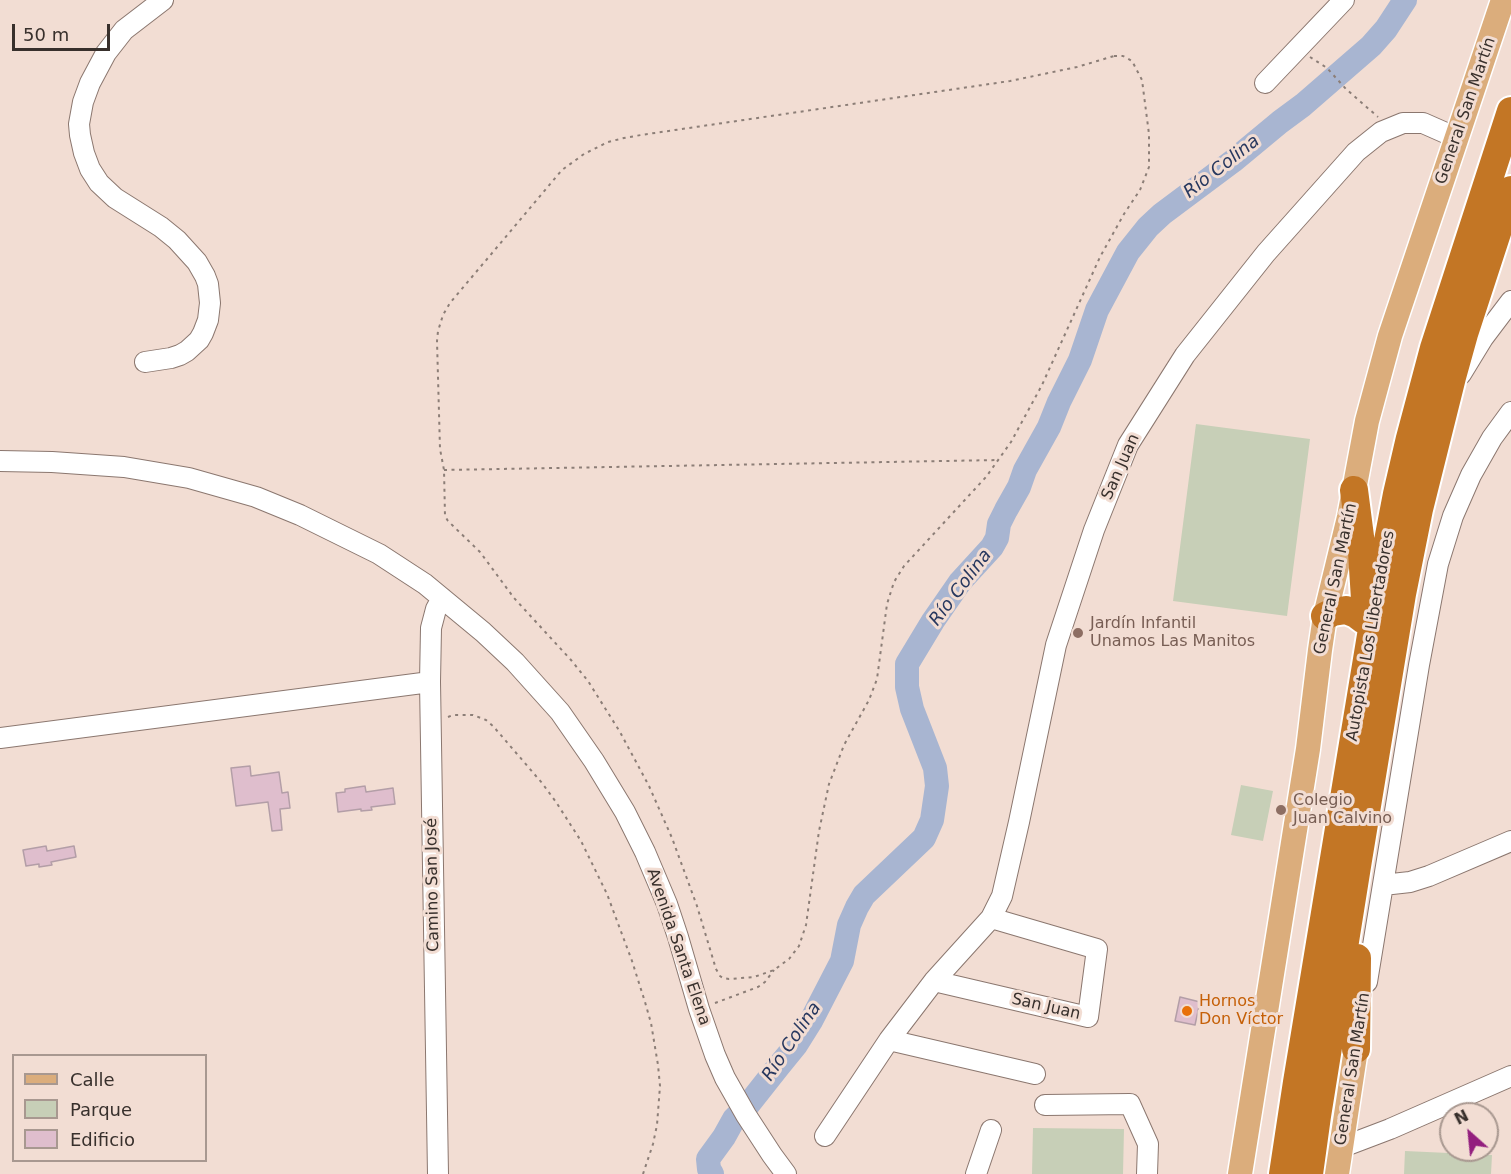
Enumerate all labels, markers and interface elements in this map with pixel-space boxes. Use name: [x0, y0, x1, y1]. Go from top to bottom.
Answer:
scale bar: [15, 12, 112, 50]
text: 50 m: [23, 24, 69, 45]
street label: General San Martín: [1432, 35, 1500, 187]
water label: Río Colina: [1180, 131, 1264, 203]
street label: San Juan: [1098, 431, 1144, 503]
street label: General San Martín: [1311, 502, 1361, 656]
street label: Autopista Los Libertadores: [1343, 529, 1399, 743]
water label: Río Colina: [925, 545, 997, 631]
place label: Jardín Infantil Unamos Las Manitos: [1090, 614, 1255, 652]
marker: Jardín Infantil Unamos Las Manitos: [1071, 626, 1085, 640]
place label: Colegio Juan Calvino: [1293, 791, 1392, 829]
marker: Colegio Juan Calvino: [1274, 803, 1288, 817]
street label: Camino San José: [422, 818, 444, 952]
street label: Avenida Santa Elena: [642, 866, 714, 1028]
street label: San Juan: [1010, 990, 1082, 1024]
street label: General San Martín: [1331, 991, 1375, 1147]
place label: Hornos Don Víctor: [1199, 992, 1283, 1030]
water label: Río Colina: [758, 999, 826, 1085]
marker: Hornos Don Víctor: [1180, 1004, 1194, 1018]
legend: [12, 1054, 207, 1162]
text: Calle: [70, 1069, 115, 1090]
text: Parque: [70, 1099, 132, 1120]
north arrow: [1439, 1102, 1499, 1162]
text: N: [1451, 1106, 1472, 1129]
text: Edificio: [70, 1129, 135, 1150]

